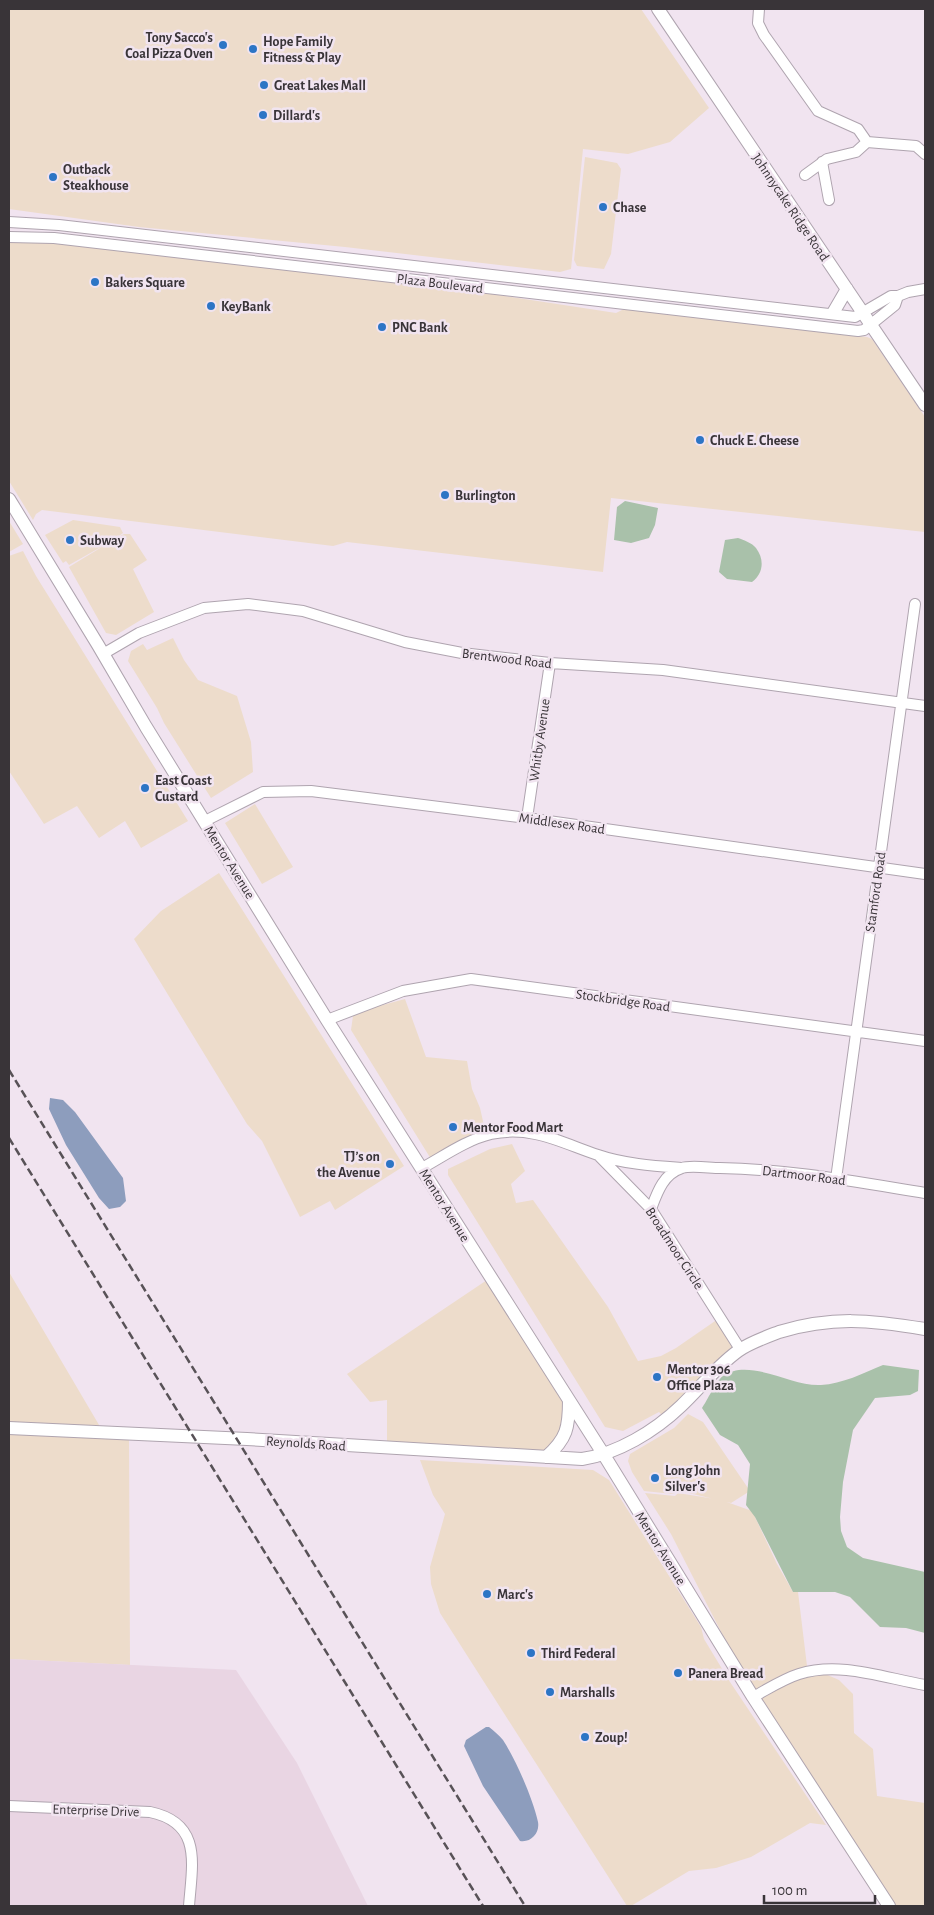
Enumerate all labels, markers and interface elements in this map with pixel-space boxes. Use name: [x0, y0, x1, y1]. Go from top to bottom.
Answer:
place label: Tony Sacco's Coal Pizza Oven: [125, 31, 213, 61]
place label: Hope Family Fitness & Play: [263, 35, 342, 65]
marker: Tony Sacco's Coal Pizza Oven: [217, 39, 229, 51]
marker: Hope Family Fitness & Play: [247, 43, 259, 55]
marker: Great Lakes Mall: [258, 79, 270, 91]
place label: Great Lakes Mall: [274, 79, 366, 93]
marker: Dillard's: [257, 109, 269, 121]
place label: Dillard's: [273, 109, 320, 123]
street label: Johnnycake Ridge Road: [749, 151, 831, 264]
place label: Outback Steakhouse: [63, 163, 129, 193]
marker: Outback Steakhouse: [47, 171, 59, 183]
marker: Chase: [597, 201, 609, 213]
place label: Chase: [613, 201, 647, 215]
street label: Plaza Boulevard: [396, 272, 484, 296]
marker: Bakers Square: [89, 276, 101, 288]
place label: Bakers Square: [105, 276, 185, 290]
marker: KeyBank: [205, 300, 217, 312]
place label: KeyBank: [221, 300, 271, 314]
marker: PNC Bank: [376, 321, 388, 333]
place label: PNC Bank: [392, 321, 448, 335]
marker: Chuck E. Cheese: [694, 434, 706, 446]
place label: Chuck E. Cheese: [710, 434, 799, 448]
marker: Burlington: [439, 489, 451, 501]
place label: Burlington: [455, 489, 516, 503]
marker: Subway: [64, 534, 76, 546]
place label: Subway: [80, 534, 125, 548]
street label: Brentwood Road: [461, 647, 553, 671]
street label: Whitby Avenue: [527, 698, 553, 783]
place label: East Coast Custard: [155, 774, 212, 804]
marker: East Coast Custard: [139, 782, 151, 794]
street label: Middlesex Road: [518, 811, 606, 837]
street label: Mentor Avenue: [201, 824, 257, 901]
street label: Stamford Road: [863, 851, 889, 933]
street label: Stockbridge Road: [575, 987, 671, 1015]
marker: Mentor Food Mart: [447, 1121, 459, 1133]
place label: Mentor Food Mart: [463, 1121, 563, 1135]
place label: TJ’s on the Avenue: [317, 1150, 380, 1180]
marker: TJ’s on the Avenue: [384, 1158, 396, 1170]
street label: Dartmoor Road: [761, 1164, 846, 1188]
street label: Mentor Avenue: [416, 1167, 472, 1244]
street label: Broadmoor Circle: [643, 1205, 706, 1292]
place label: Mentor 306 Office Plaza: [667, 1363, 734, 1393]
marker: Mentor 306 Office Plaza: [651, 1371, 663, 1383]
street label: Reynolds Road: [266, 1434, 346, 1454]
place label: Long John Silver's: [665, 1464, 720, 1494]
marker: Long John Silver's: [649, 1472, 661, 1484]
street label: Mentor Avenue: [632, 1510, 688, 1587]
marker: Marc's: [481, 1588, 493, 1600]
place label: Marc's: [497, 1588, 533, 1602]
marker: Third Federal: [525, 1647, 537, 1659]
place label: Third Federal: [541, 1647, 615, 1661]
marker: Panera Bread: [672, 1667, 684, 1679]
place label: Panera Bread: [688, 1667, 764, 1681]
marker: Marshalls: [544, 1686, 556, 1698]
place label: Marshalls: [560, 1686, 615, 1700]
marker: Zoup!: [579, 1731, 591, 1743]
place label: Zoup!: [595, 1731, 628, 1745]
street label: Enterprise Drive: [52, 1802, 140, 1820]
scale bar: [764, 1872, 875, 1904]
text: 100 m: [772, 1883, 807, 1898]

